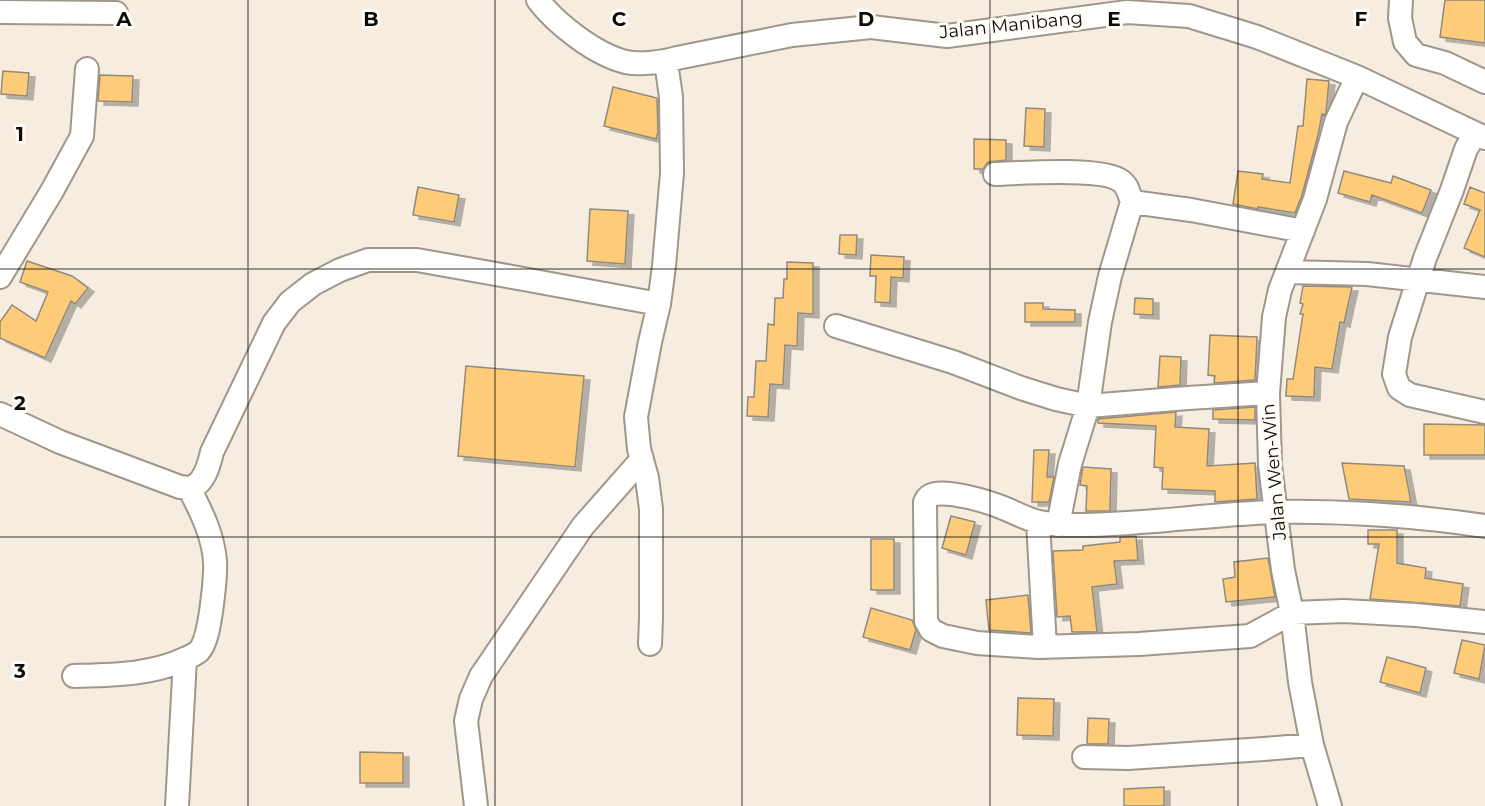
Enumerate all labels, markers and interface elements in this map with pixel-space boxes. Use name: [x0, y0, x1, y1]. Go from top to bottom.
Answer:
text: A: [115, 7, 132, 31]
text: B: [363, 7, 379, 31]
text: C: [612, 7, 627, 31]
text: D: [858, 7, 874, 31]
street label: Jalan Manibang: [937, 7, 1084, 44]
text: E: [1107, 7, 1121, 31]
text: F: [1355, 7, 1368, 31]
text: 1: [16, 122, 24, 146]
text: 2: [14, 391, 26, 415]
street label: Jalan Wen-Win: [1257, 403, 1291, 542]
text: 3: [13, 659, 26, 683]

